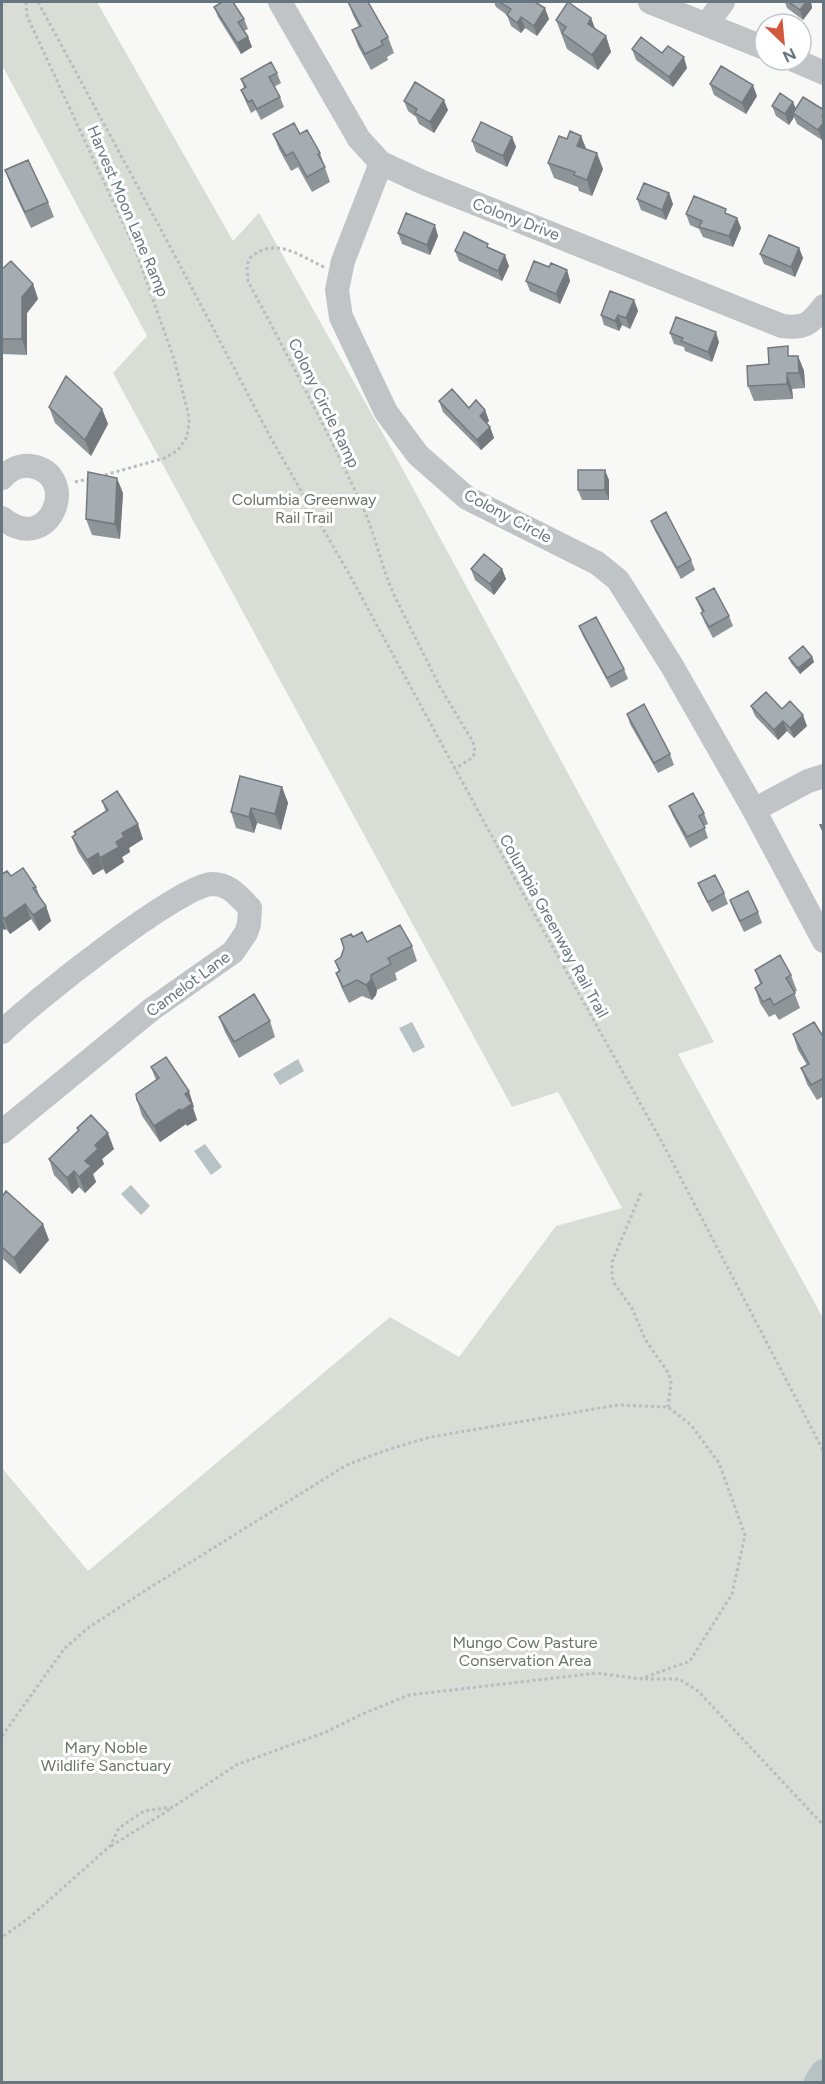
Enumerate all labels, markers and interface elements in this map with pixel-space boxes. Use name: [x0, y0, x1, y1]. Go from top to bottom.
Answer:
north arrow: [753, 12, 813, 72]
text: N: [780, 44, 799, 66]
street label: Harvest Moon Lane Ramp: [83, 122, 173, 300]
street label: Colony Drive: [470, 194, 562, 244]
street label: Colony Circle Ramp: [284, 335, 364, 471]
street label: Colony Circle: [461, 485, 555, 547]
park label: Columbia Greenway Rail Trail: [232, 490, 377, 527]
street label: Columbia Greenway Rail Trail: [496, 831, 612, 1021]
street label: Camelot Lane: [142, 947, 234, 1021]
park label: Mungo Cow Pasture Conservation Area: [453, 1633, 598, 1670]
park label: Mary Noble Wildlife Sanctuary: [41, 1738, 172, 1775]

